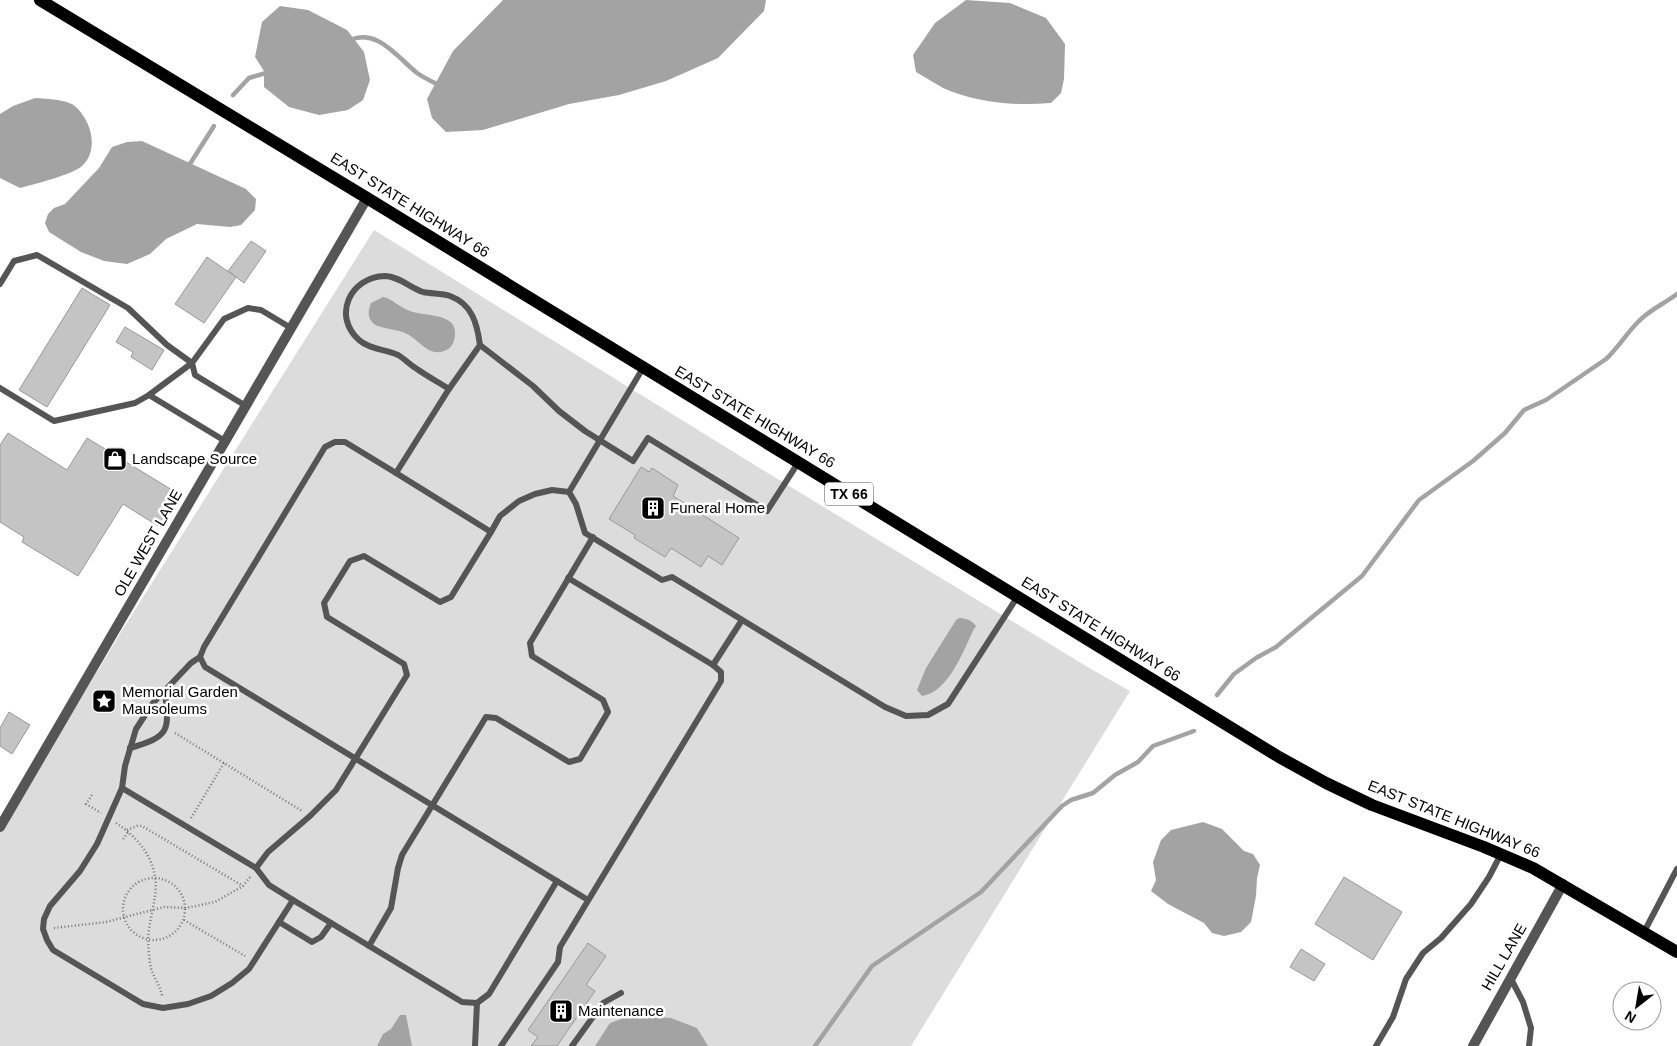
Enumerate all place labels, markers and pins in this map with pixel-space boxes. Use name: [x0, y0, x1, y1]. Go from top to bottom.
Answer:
shop icon: Landscape Source: [102, 446, 128, 472]
place label: Landscape Source: [132, 450, 257, 467]
building icon: Funeral Home: [640, 495, 666, 521]
place label: Funeral Home: [670, 499, 765, 516]
place label: Memorial Garden Mausoleums: [122, 683, 238, 717]
place icon: Memorial Garden Mausoleums: [91, 688, 117, 714]
building icon: Maintenance: [548, 998, 574, 1024]
place label: Maintenance: [578, 1002, 664, 1019]

